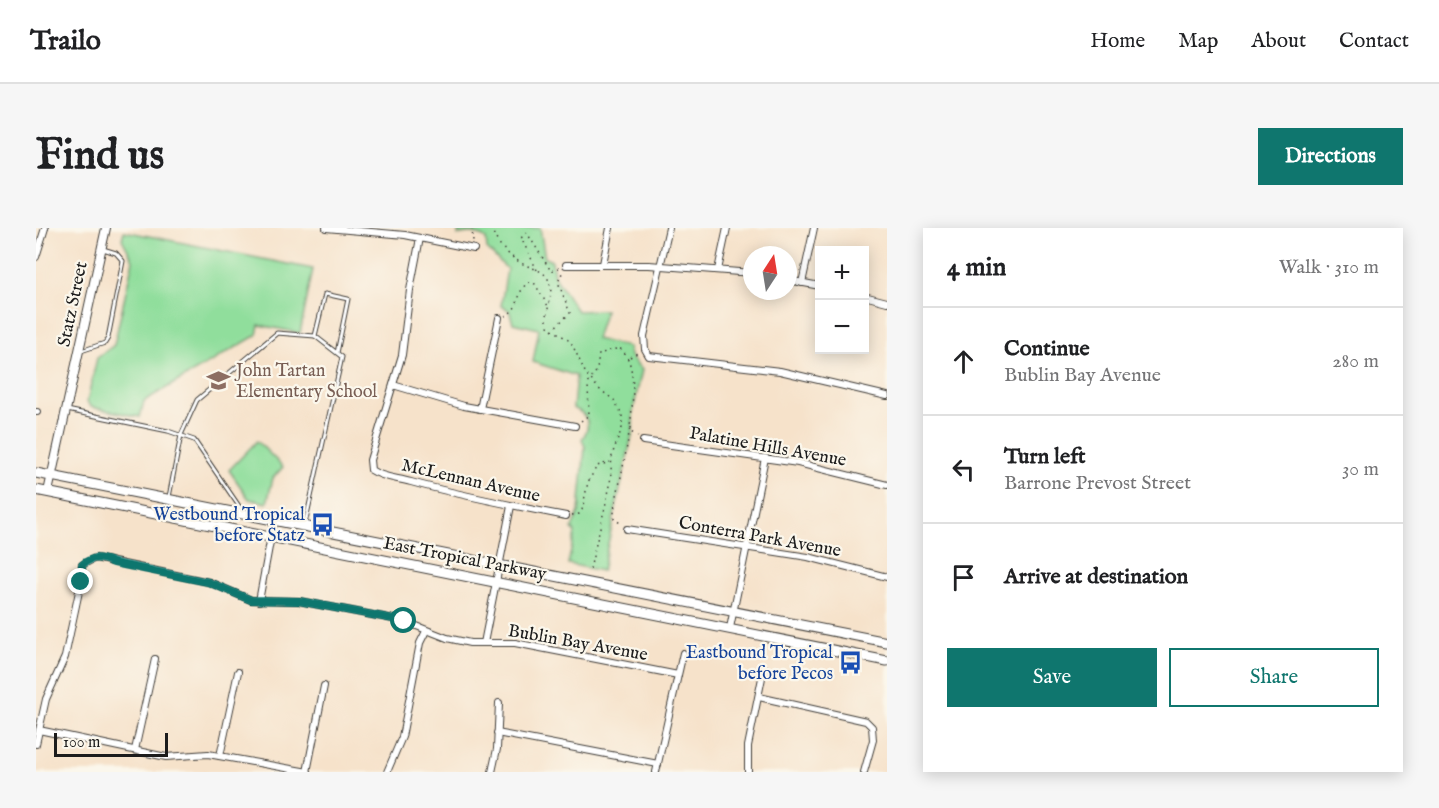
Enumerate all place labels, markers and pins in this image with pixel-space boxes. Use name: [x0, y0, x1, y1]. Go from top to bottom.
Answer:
place label: John Tartan Elementary School: [234, 360, 377, 404]
school or university icon: John Tartan Elementary School: [205, 367, 231, 393]
place label: Westbound Tropical before Statz: [153, 504, 305, 548]
bus stop icon: Westbound Tropical before Statz: [310, 511, 336, 537]
place label: Eastbound Tropical before Pecos: [686, 642, 833, 686]
bus stop icon: Eastbound Tropical before Pecos: [838, 649, 864, 675]

